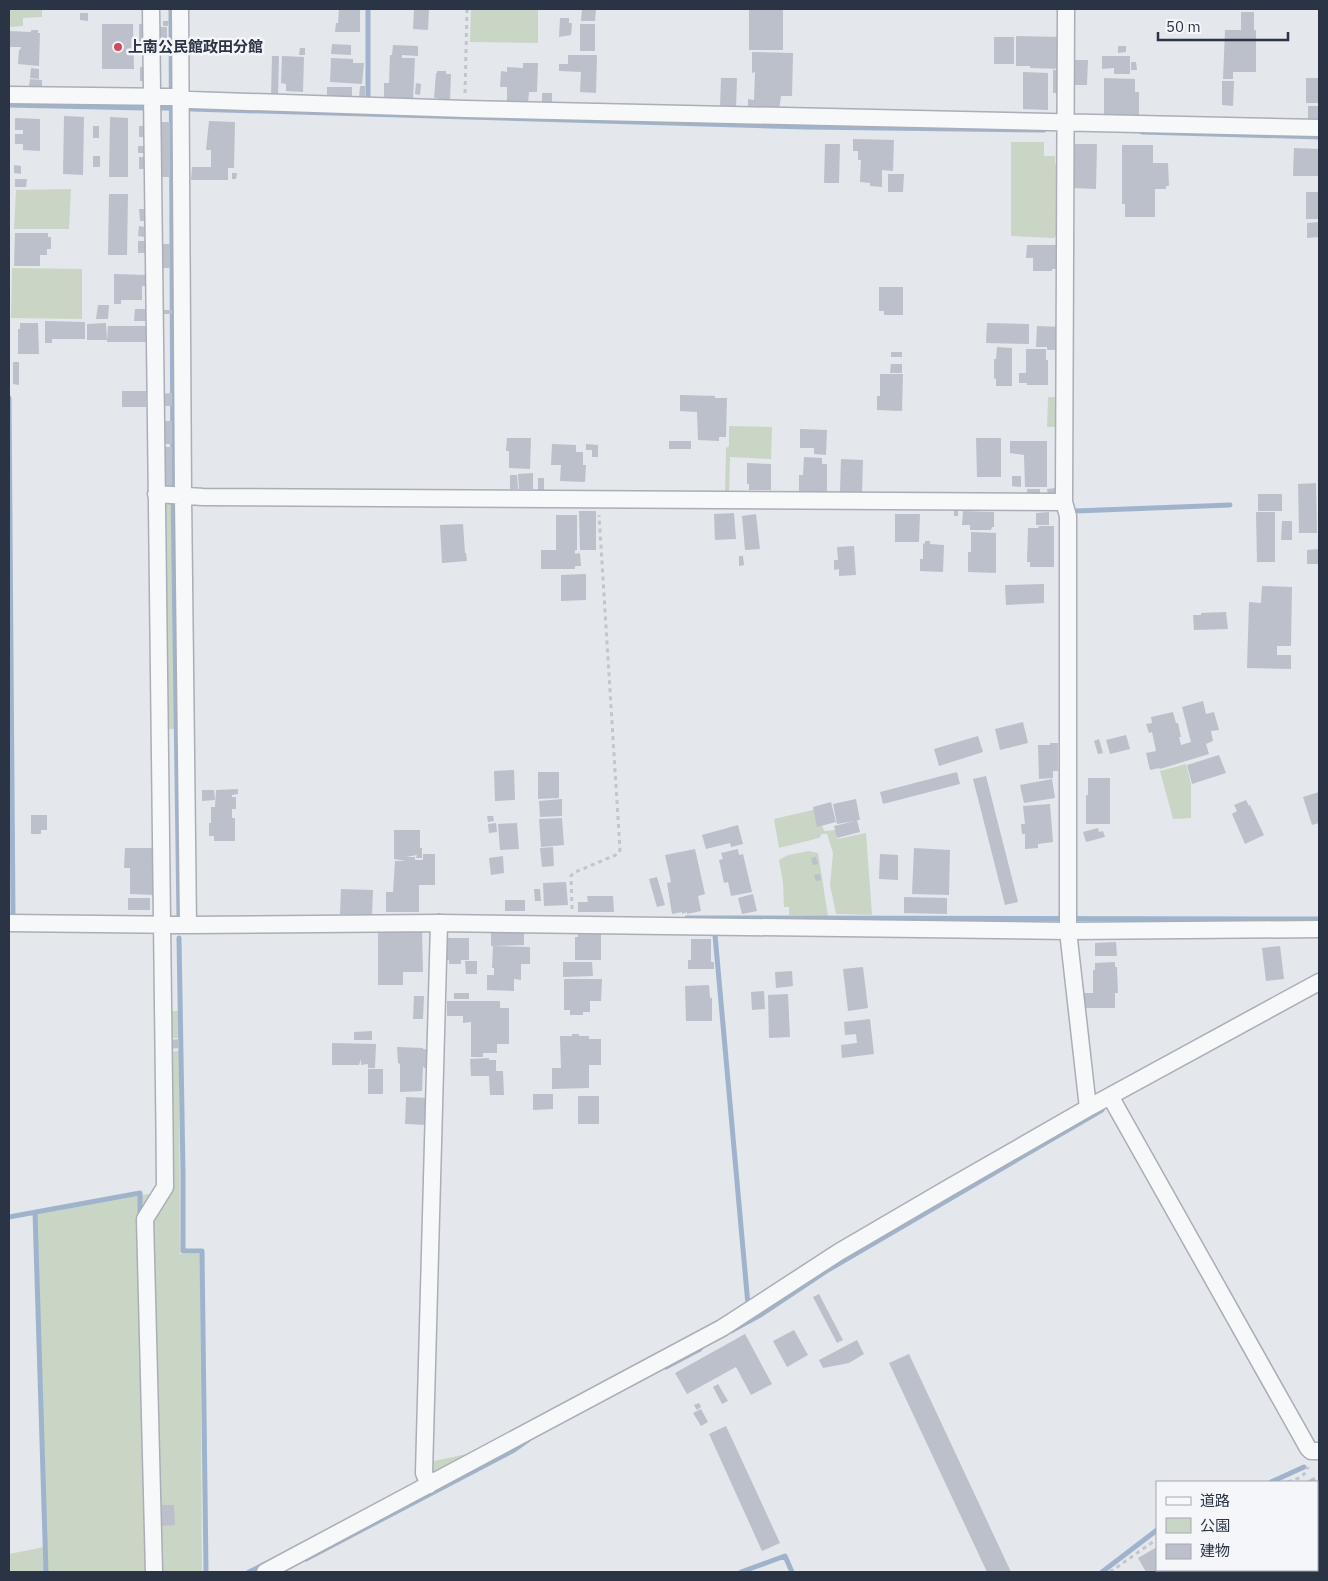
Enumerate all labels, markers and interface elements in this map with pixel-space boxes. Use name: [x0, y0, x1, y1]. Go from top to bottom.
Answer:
scale bar: [1158, 10, 1288, 42]
text: 50 m: [1166, 17, 1201, 36]
place label: 上南公民館政田分館: [128, 37, 263, 56]
marker: 上南公民館政田分館: [112, 41, 124, 53]
legend: [1156, 1481, 1318, 1571]
text: 道路: [1200, 1491, 1230, 1510]
text: 公園: [1200, 1516, 1230, 1535]
text: 建物: [1200, 1541, 1230, 1560]

